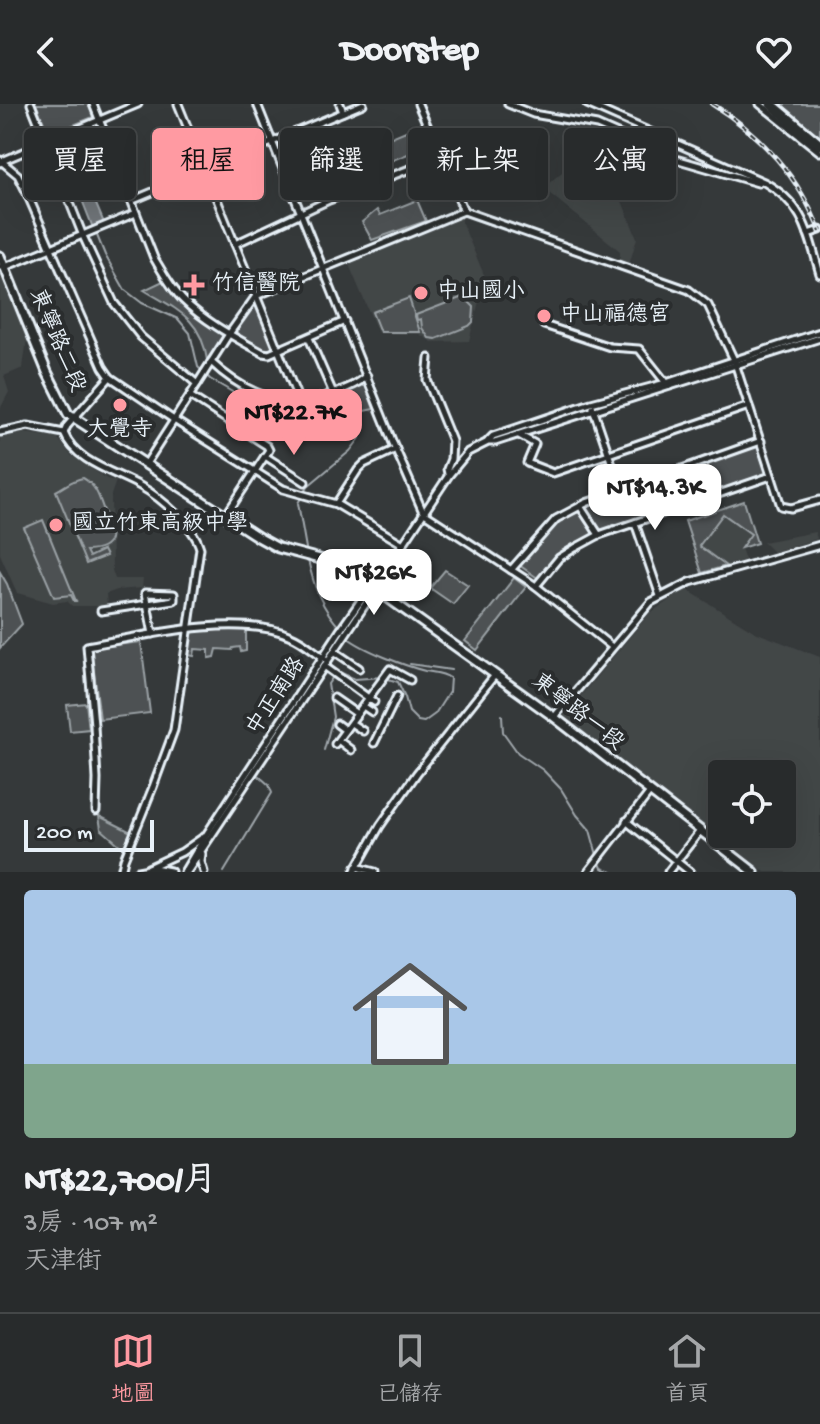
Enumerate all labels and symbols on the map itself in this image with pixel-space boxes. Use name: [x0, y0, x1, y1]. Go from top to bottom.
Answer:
place label: 竹信醫院: [212, 271, 300, 298]
marker: 竹信醫院: [183, 274, 205, 296]
place label: 中山國小: [437, 278, 525, 306]
marker: 中山國小: [412, 284, 430, 302]
street label: 東寧路二段: [23, 285, 91, 397]
place label: 中山福德宮: [560, 301, 670, 329]
marker: 中山福德宮: [535, 307, 553, 325]
pin: NT$22.7K: [211, 389, 377, 457]
marker: 大覺寺: [111, 396, 129, 414]
place label: 大覺寺: [87, 417, 153, 444]
pin: NT$14.3K: [572, 464, 738, 532]
place label: 國立竹東高級中學: [72, 510, 248, 538]
marker: 國立竹東高級中學: [47, 516, 65, 534]
pin: NT$26K: [309, 549, 439, 617]
street label: 中正南路: [240, 652, 312, 741]
street label: 東寧路一段: [526, 667, 630, 757]
scale bar: [24, 816, 154, 852]

